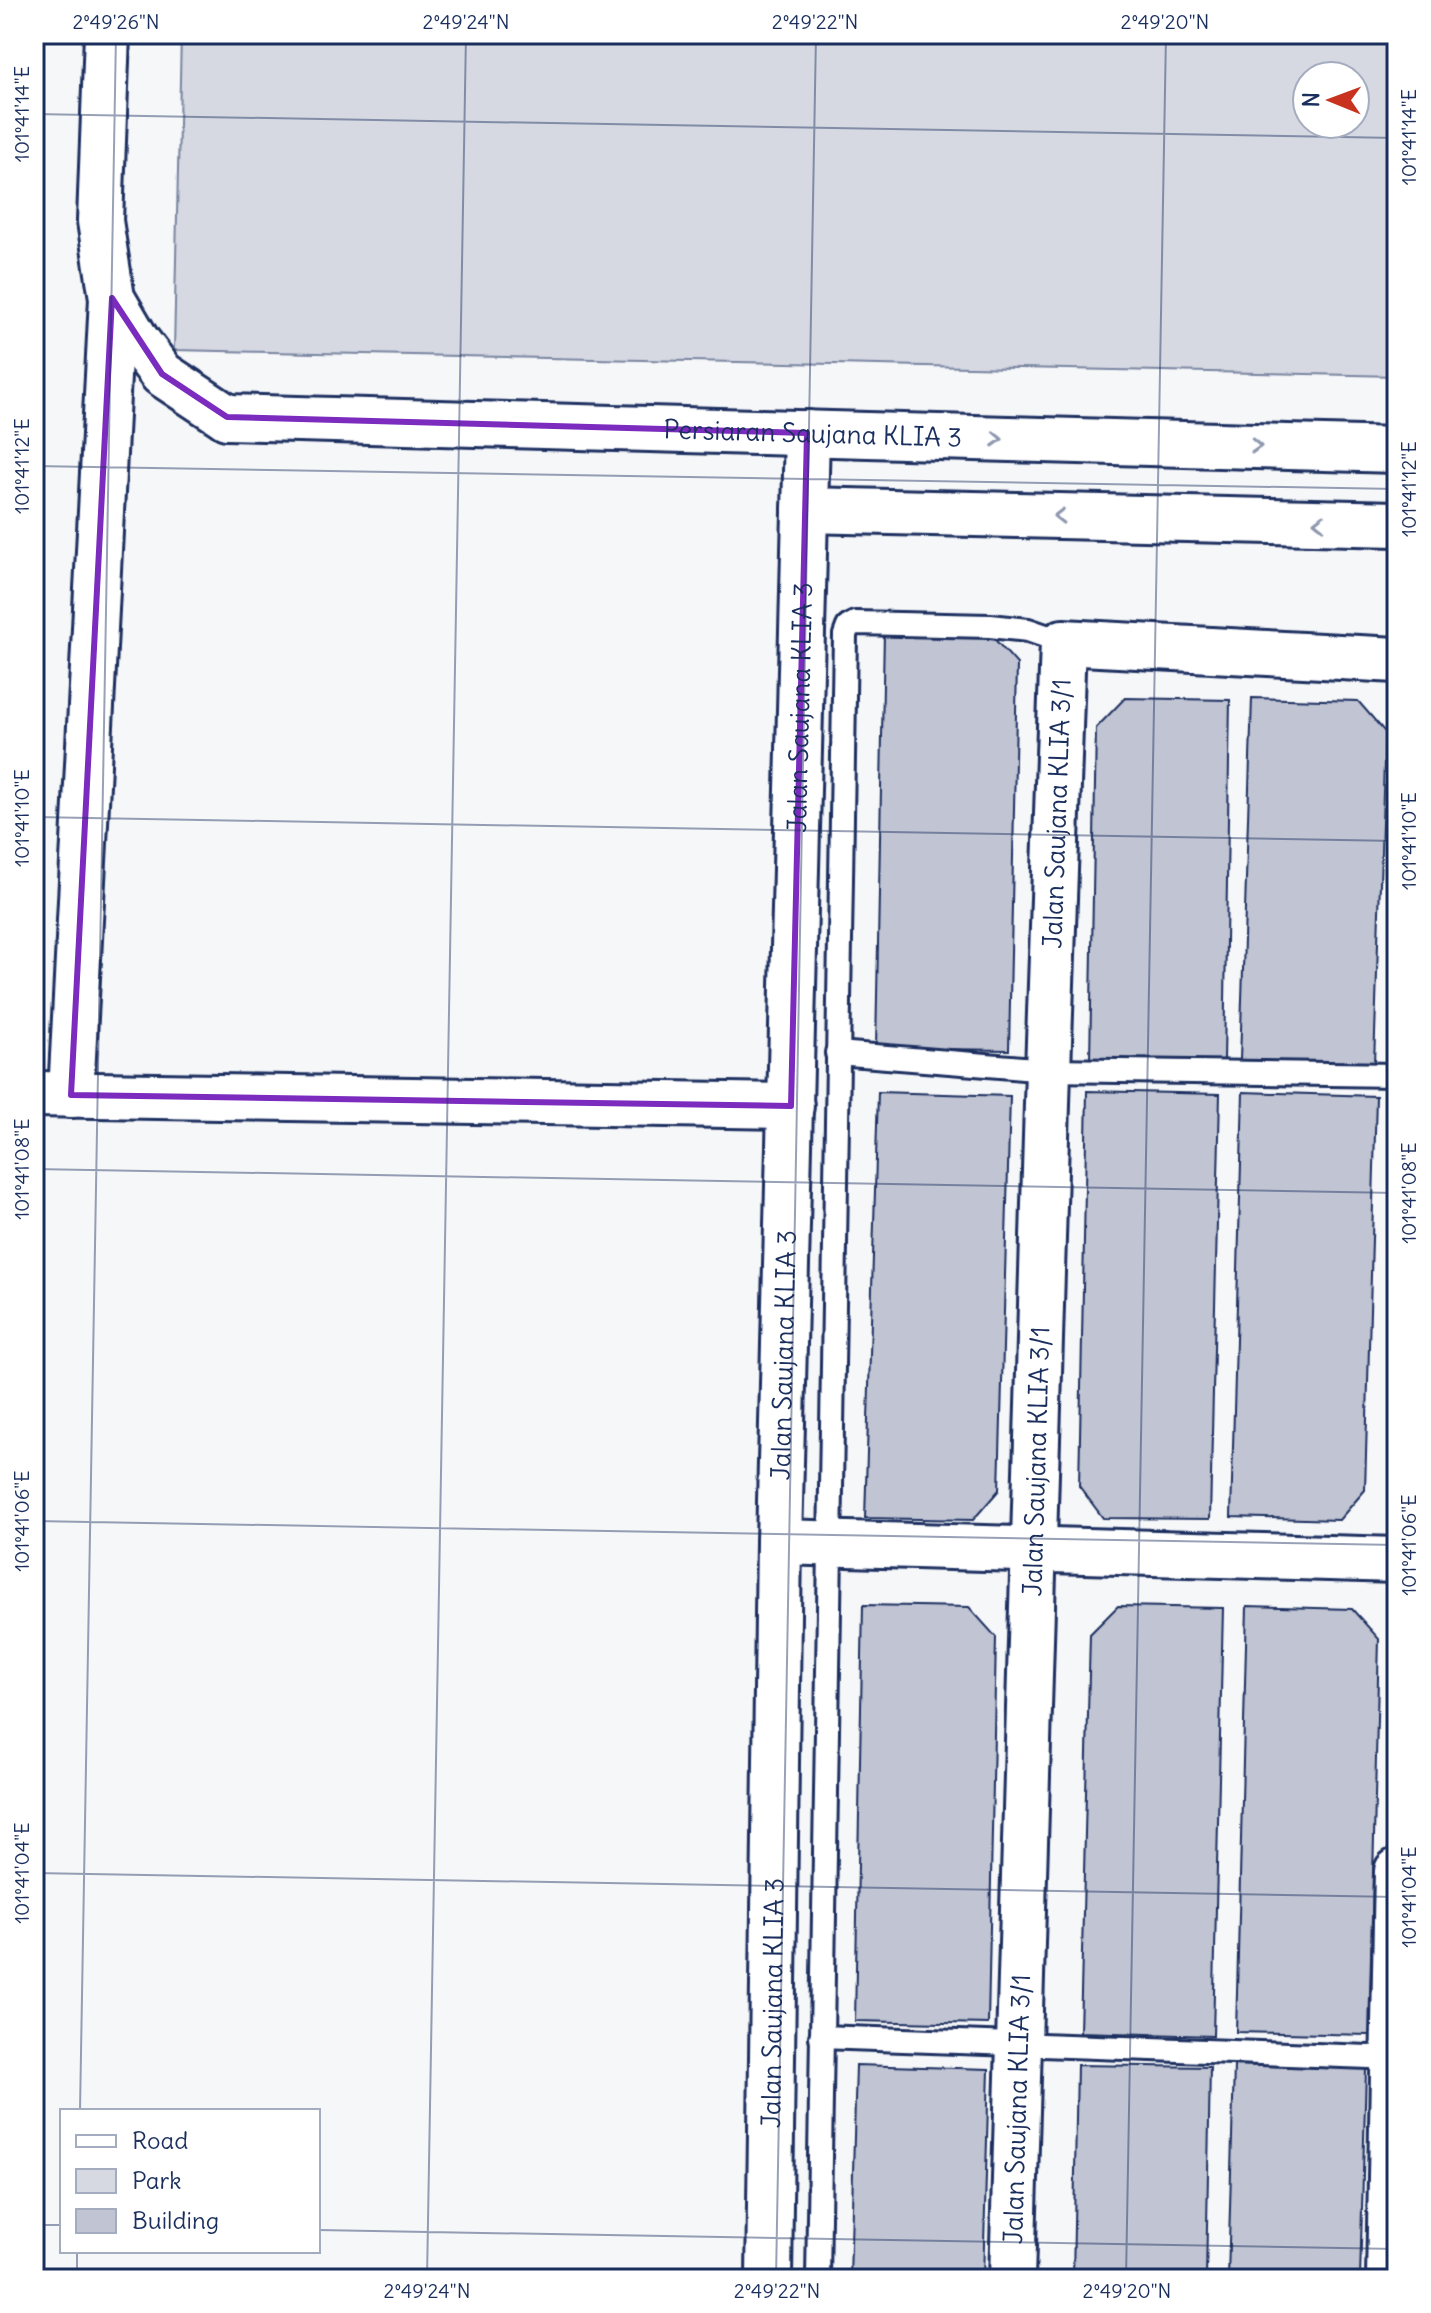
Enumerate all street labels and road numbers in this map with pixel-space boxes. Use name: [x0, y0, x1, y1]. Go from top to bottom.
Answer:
street label: Persiaran Saujana KLIA 3: [663, 412, 963, 454]
street label: Jalan Saujana KLIA 3: [780, 582, 819, 833]
street label: Jalan Saujana KLIA 3/1: [1035, 678, 1078, 949]
street label: Jalan Saujana KLIA 3: [764, 1230, 803, 1481]
street label: Jalan Saujana KLIA 3/1: [1015, 1326, 1056, 1597]
street label: Jalan Saujana KLIA 3: [754, 1878, 790, 2128]
street label: Jalan Saujana KLIA 3/1: [996, 1974, 1037, 2245]

